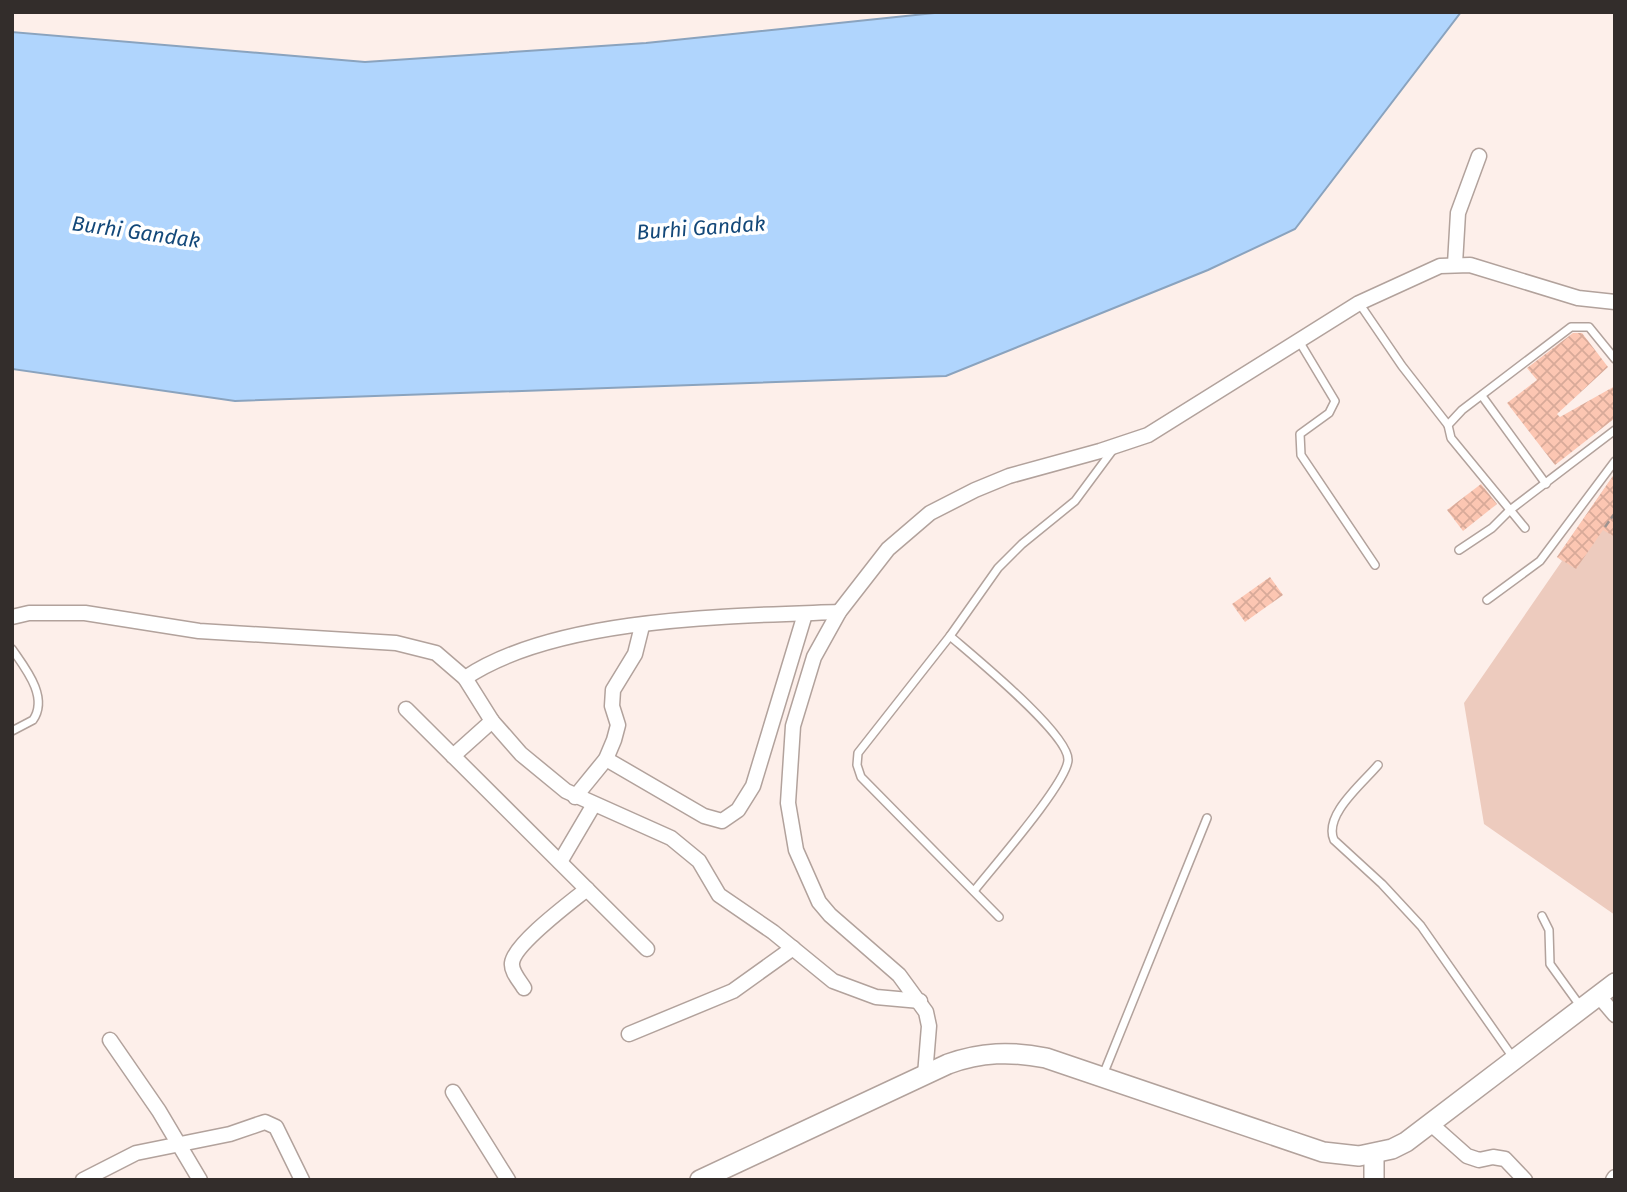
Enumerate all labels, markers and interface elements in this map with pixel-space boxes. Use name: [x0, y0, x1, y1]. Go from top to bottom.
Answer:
water label: Burhi Gandak: [70, 210, 202, 254]
water label: Burhi Gandak: [636, 211, 766, 245]

